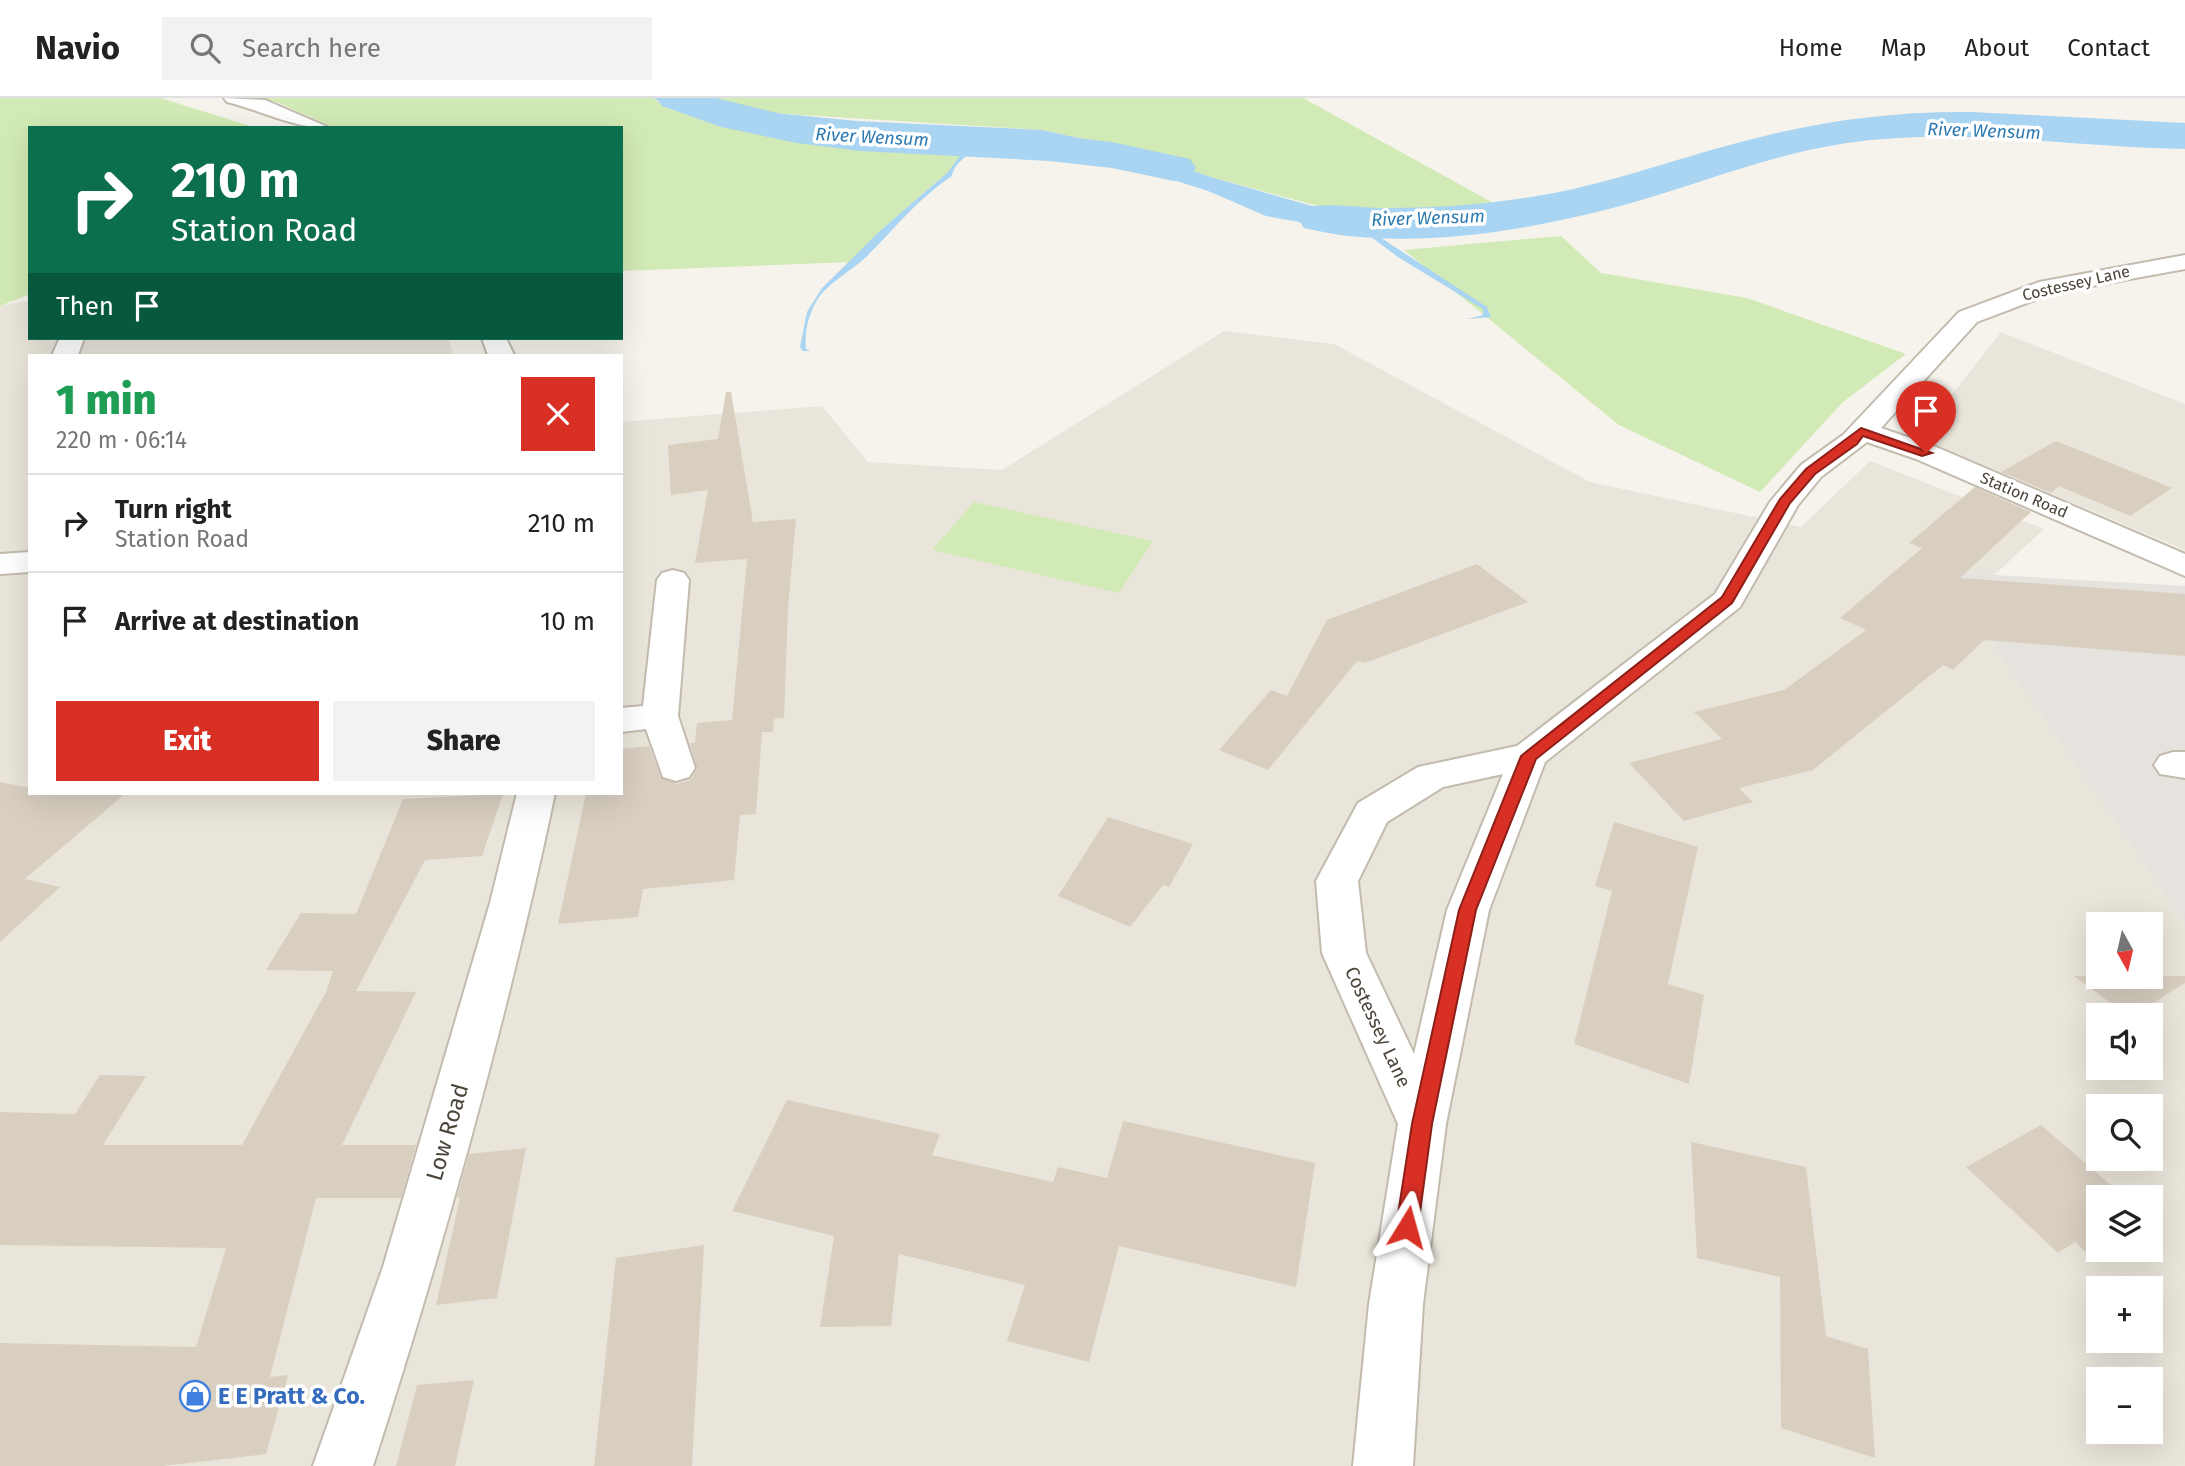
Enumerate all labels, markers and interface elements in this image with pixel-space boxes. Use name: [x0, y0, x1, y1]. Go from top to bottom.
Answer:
search box: [162, 17, 652, 80]
text: Navio: [35, 28, 120, 68]
icon: search: [186, 29, 224, 67]
text: Search here: [242, 33, 381, 64]
text: Home: [1779, 34, 1843, 62]
text: Map: [1881, 34, 1927, 62]
text: About: [1965, 34, 2029, 62]
text: Contact: [2067, 34, 2150, 62]
water label: River Wensum: [1927, 118, 2041, 144]
water label: River Wensum: [815, 123, 929, 151]
text: 210 m: [171, 151, 300, 210]
icon: right: [56, 154, 147, 245]
water label: River Wensum: [1371, 205, 1485, 231]
text: Station Road: [171, 211, 357, 249]
street label: Costessey Lane: [2020, 261, 2132, 305]
icon: arrive: [128, 287, 166, 325]
text: Then: [56, 291, 114, 322]
text: 1 min: [56, 375, 157, 425]
button: close: [521, 377, 595, 451]
pin: [1896, 381, 1956, 453]
icon: arrive: [1907, 392, 1945, 430]
text: 220 m · 06:14: [56, 426, 187, 454]
street label: Station Road: [1977, 468, 2071, 522]
text: Turn right: [115, 494, 232, 525]
icon: right: [56, 504, 94, 542]
text: 210 m: [528, 508, 595, 539]
text: Station Road: [115, 525, 249, 553]
icon: arrive: [56, 602, 94, 640]
text: Arrive at destination: [115, 606, 359, 637]
text: 10 m: [540, 606, 595, 637]
button: Exit: [56, 701, 319, 781]
button: Share: [333, 701, 595, 781]
north arrow: [2086, 912, 2163, 989]
map controls: [2086, 912, 2163, 1444]
street label: Costessey Lane: [1340, 963, 1416, 1091]
button: sound: [2086, 1003, 2163, 1080]
street label: Low Road: [420, 1080, 474, 1184]
button: search: [2086, 1094, 2163, 1171]
button: layers: [2086, 1185, 2163, 1262]
position arrow: [1370, 1190, 1444, 1264]
button: +: [2086, 1276, 2163, 1353]
button: −: [2086, 1367, 2163, 1444]
shop icon: E E Pratt & Co.: [178, 1379, 212, 1413]
place label: E E Pratt & Co.: [218, 1382, 365, 1410]

